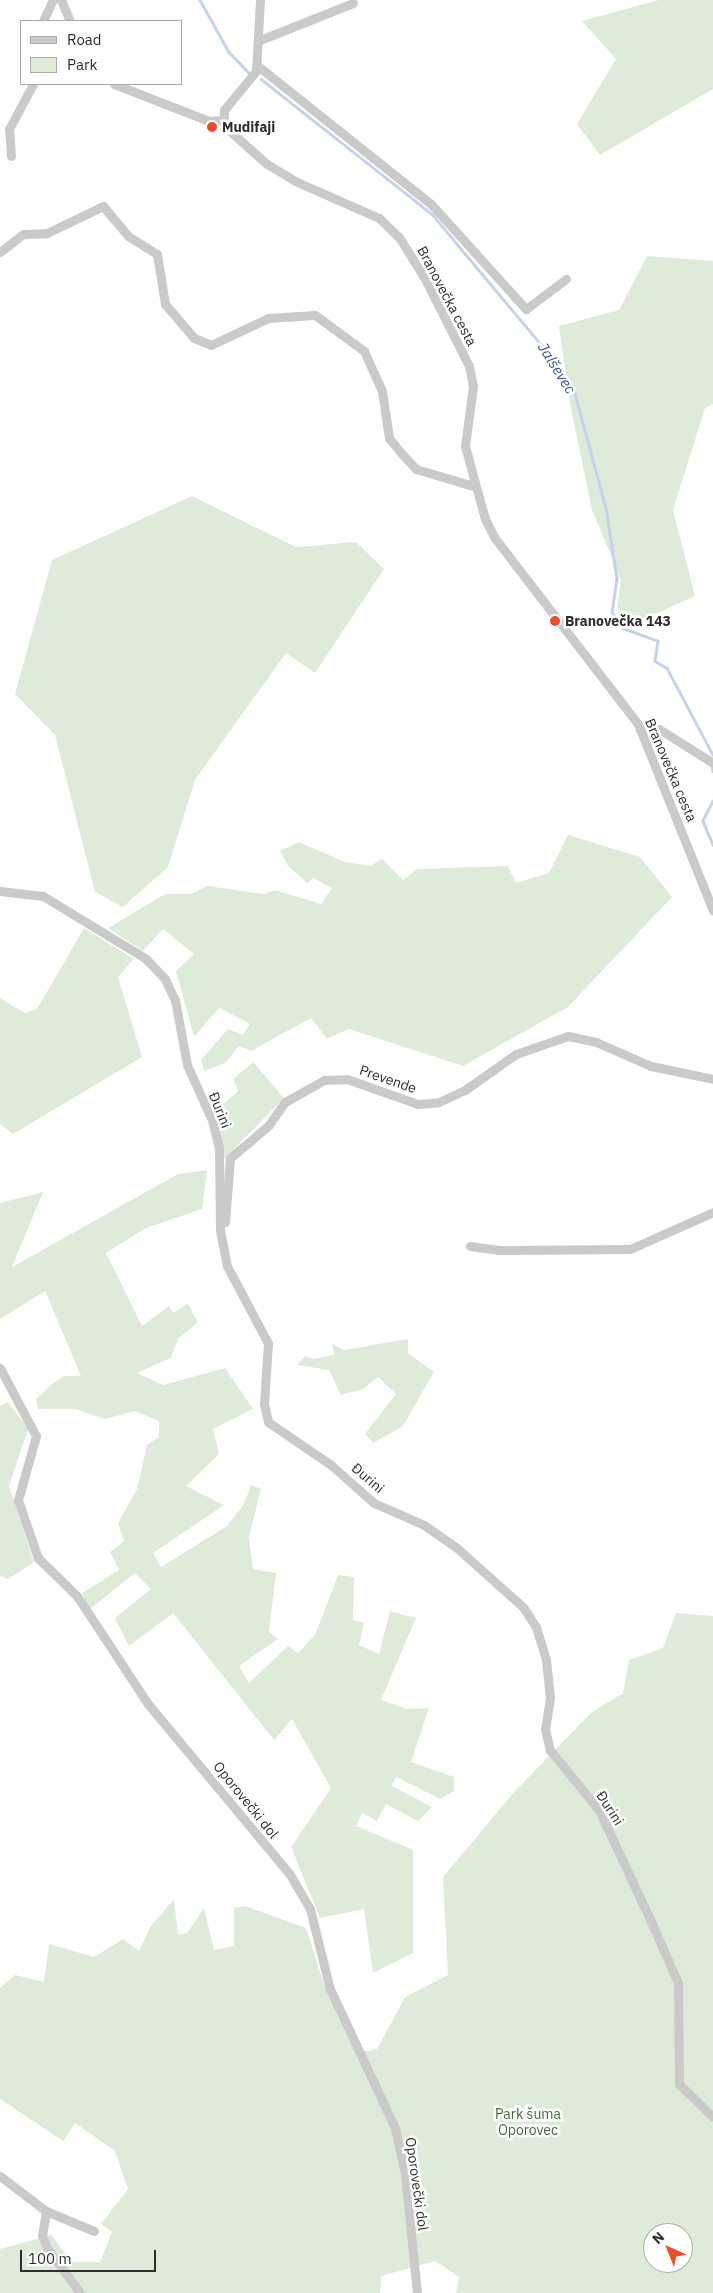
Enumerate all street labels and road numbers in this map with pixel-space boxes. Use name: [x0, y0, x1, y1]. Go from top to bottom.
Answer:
street label: Branovečka cesta: [414, 243, 480, 349]
street label: Branovečka cesta: [642, 716, 700, 824]
street label: Prevende: [357, 1061, 419, 1097]
street label: Đurini: [205, 1089, 235, 1131]
street label: Đurini: [348, 1459, 388, 1497]
street label: Oporovečki dol: [210, 1758, 282, 1842]
street label: Đurini: [593, 1788, 627, 1828]
street label: Oporovečki dol: [402, 2136, 432, 2232]

